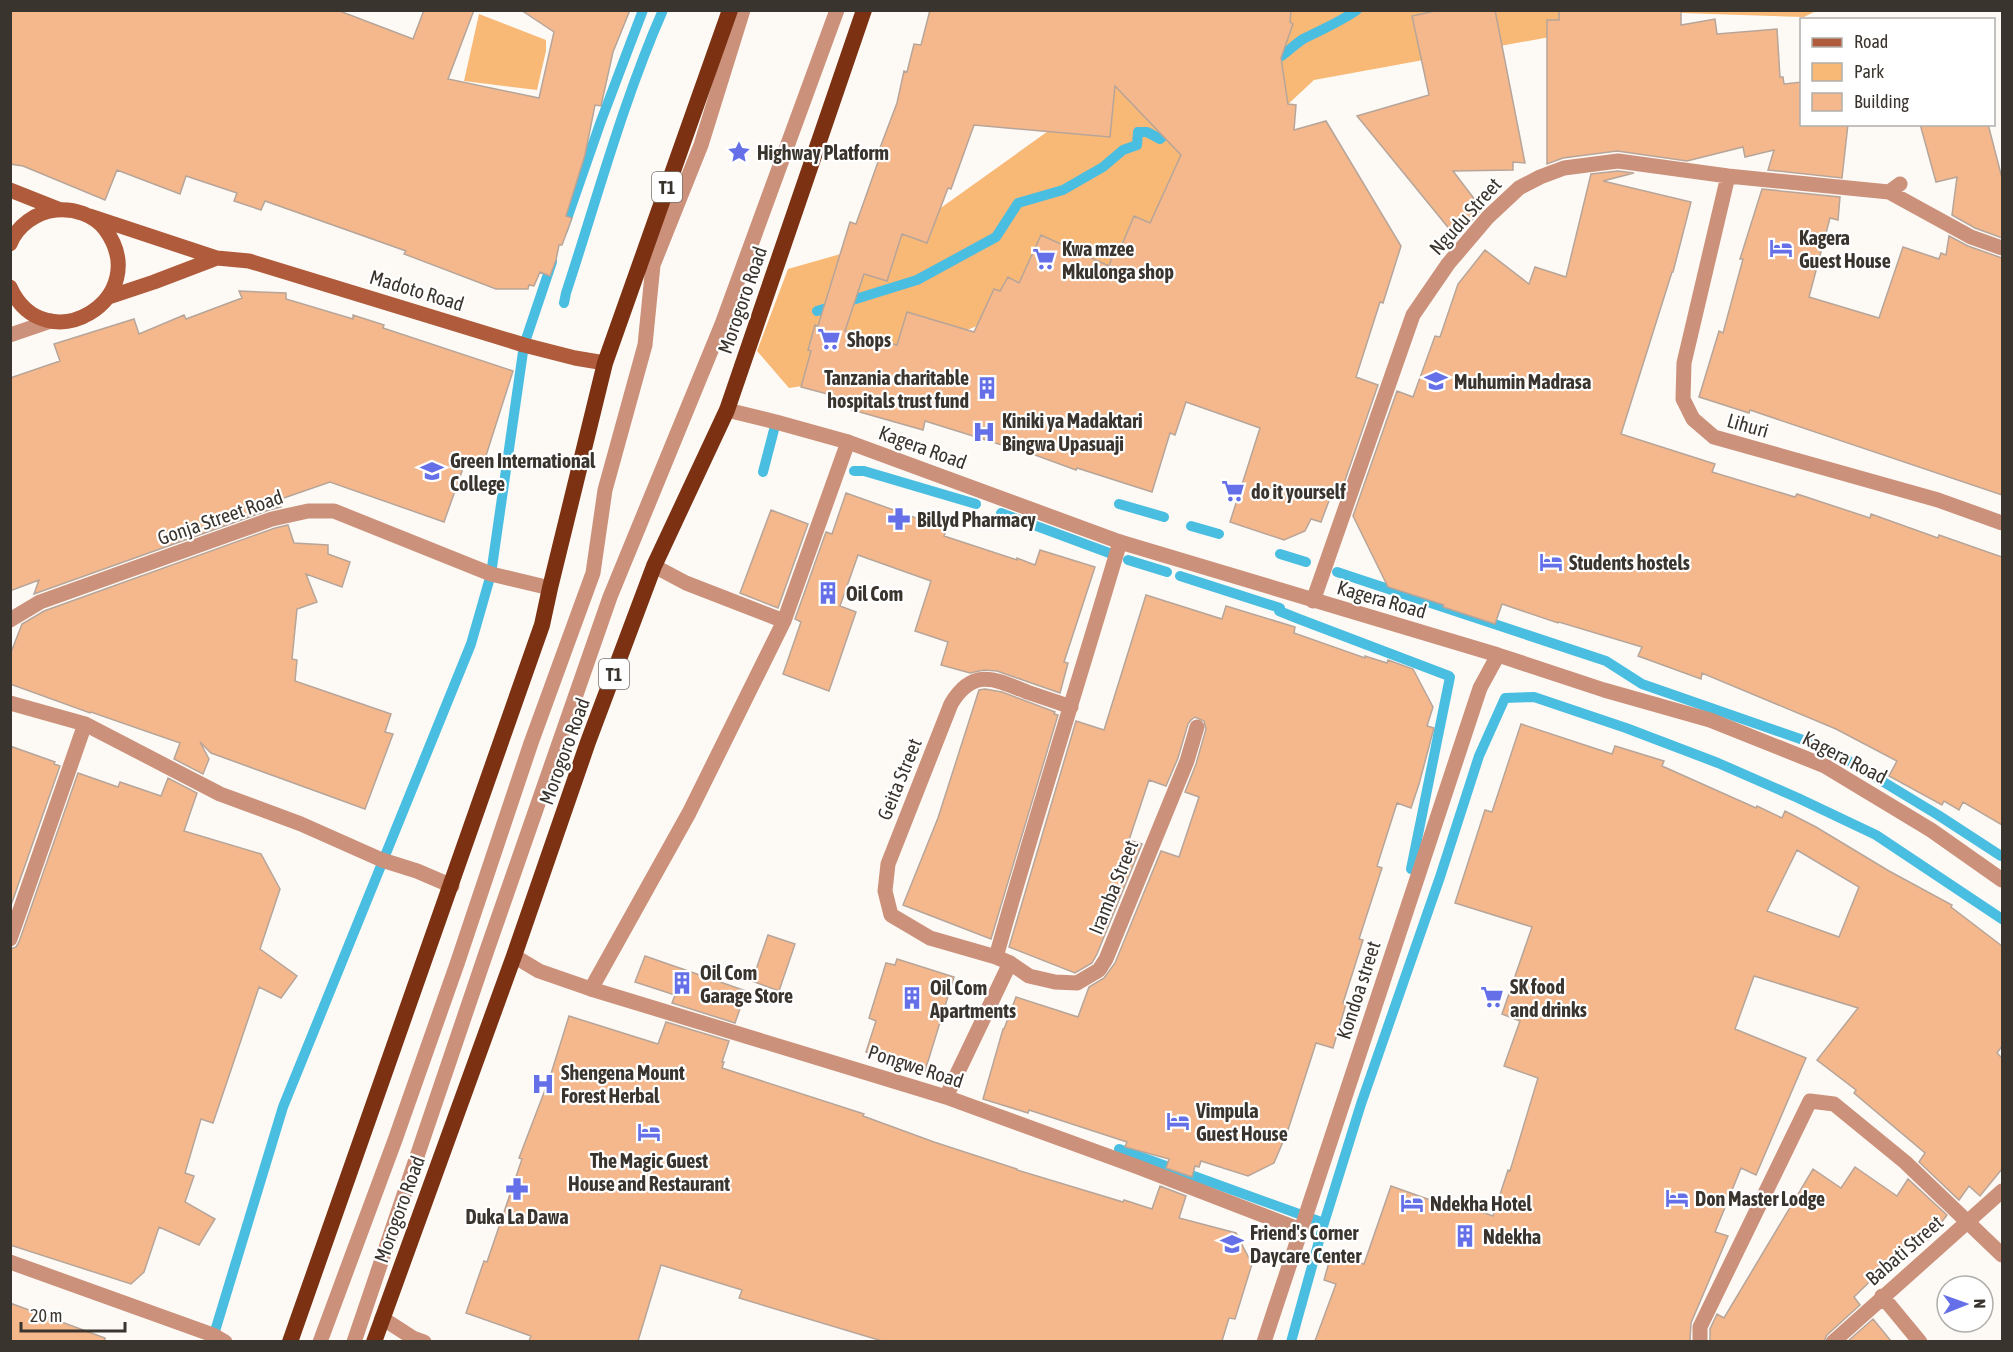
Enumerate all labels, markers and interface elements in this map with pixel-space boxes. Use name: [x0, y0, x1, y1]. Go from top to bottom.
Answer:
legend: [1800, 18, 1995, 126]
text: Road: [1854, 31, 1888, 52]
text: Park: [1854, 61, 1884, 82]
text: Building: [1854, 91, 1909, 112]
place icon: Highway Platform: [726, 139, 752, 165]
place label: Highway Platform: [757, 141, 889, 164]
road number: T1: [652, 172, 682, 202]
street label: Ngudu Street: [1424, 173, 1506, 259]
place label: Kagera Guest House: [1799, 226, 1891, 272]
hotel icon: Kagera Guest House: [1768, 235, 1794, 261]
place label: Kwa mzee Mkulonga shop: [1062, 237, 1174, 283]
street label: Morogoro Road: [713, 243, 771, 357]
supermarket icon: Kwa mzee Mkulonga shop: [1031, 246, 1057, 272]
street label: Madoto Road: [367, 265, 467, 315]
supermarket icon: Shops: [816, 326, 842, 352]
place label: Shops: [847, 328, 891, 351]
place label: Tanzania charitable hospitals trust fund: [824, 366, 969, 412]
school or university icon: Muhumin Madrasa: [1423, 368, 1449, 394]
place label: Muhumin Madrasa: [1454, 370, 1591, 393]
building icon: Tanzania charitable hospitals trust fund: [974, 375, 1000, 401]
street label: Lihuri: [1725, 408, 1771, 442]
place label: Kiniki ya Madaktari Bingwa Upasuaji: [1002, 409, 1143, 455]
hospital icon: Kiniki ya Madaktari Bingwa Upasuaji: [971, 419, 997, 445]
street label: Kagera Road: [876, 421, 970, 473]
place label: Green International College: [450, 449, 596, 495]
school or university icon: Green International College: [419, 458, 445, 484]
supermarket icon: do it yourself: [1220, 478, 1246, 504]
place label: do it yourself: [1251, 480, 1346, 503]
street label: Gonja Street Road: [154, 485, 286, 549]
pharmacy icon: Billyd Pharmacy: [886, 506, 912, 532]
place label: Billyd Pharmacy: [917, 508, 1037, 531]
hotel icon: Students hostels: [1538, 549, 1564, 575]
place label: Students hostels: [1569, 551, 1690, 574]
street label: Kagera Road: [1335, 575, 1429, 623]
building icon: Oil Com: [815, 580, 841, 606]
place label: Oil Com: [846, 582, 903, 605]
road number: T1: [599, 659, 629, 689]
street label: Morogoro Road: [534, 694, 594, 808]
street label: Kagera Road: [1799, 726, 1891, 788]
street label: Geita Street: [872, 735, 926, 823]
street label: Iramba Street: [1084, 836, 1142, 938]
street label: Kondoa street: [1331, 938, 1385, 1042]
place label: Oil Com Garage Store: [700, 961, 793, 1007]
building icon: Oil Com Garage Store: [669, 970, 695, 996]
place label: SK food and drinks: [1510, 975, 1587, 1021]
place label: Oil Com Apartments: [929, 976, 1016, 1022]
supermarket icon: SK food and drinks: [1479, 984, 1505, 1010]
building icon: Oil Com Apartments: [899, 985, 925, 1011]
street label: Pongwe Road: [865, 1040, 967, 1092]
place label: Shengena Mount Forest Herbal: [561, 1061, 685, 1107]
hospital icon: Shengena Mount Forest Herbal: [530, 1071, 556, 1097]
place label: Vimpula Guest House: [1195, 1099, 1288, 1145]
hotel icon: Vimpula Guest House: [1165, 1108, 1191, 1134]
hotel icon: The Magic Guest House and Restaurant: [636, 1119, 662, 1145]
place label: The Magic Guest House and Restaurant: [568, 1149, 730, 1195]
street label: Morogoro Road: [369, 1152, 429, 1266]
pharmacy icon: Duka La Dawa: [504, 1176, 530, 1202]
hotel icon: Don Master Lodge: [1664, 1185, 1690, 1211]
place label: Don Master Lodge: [1695, 1187, 1825, 1210]
hotel icon: Ndekha Hotel: [1399, 1190, 1425, 1216]
place label: Ndekha Hotel: [1430, 1192, 1533, 1215]
place label: Duka La Dawa: [465, 1205, 569, 1228]
street label: Babati Street: [1861, 1210, 1947, 1290]
place label: Friend's Corner Daycare Center: [1250, 1221, 1362, 1267]
building icon: Ndekha: [1452, 1223, 1478, 1249]
place label: Ndekha: [1483, 1225, 1541, 1248]
school or university icon: Friend's Corner Daycare Center: [1219, 1231, 1245, 1257]
north arrow: [1935, 1274, 1995, 1334]
scale bar: [21, 1295, 124, 1333]
text: N: [1971, 1299, 1989, 1309]
text: 20 m: [30, 1305, 62, 1326]

